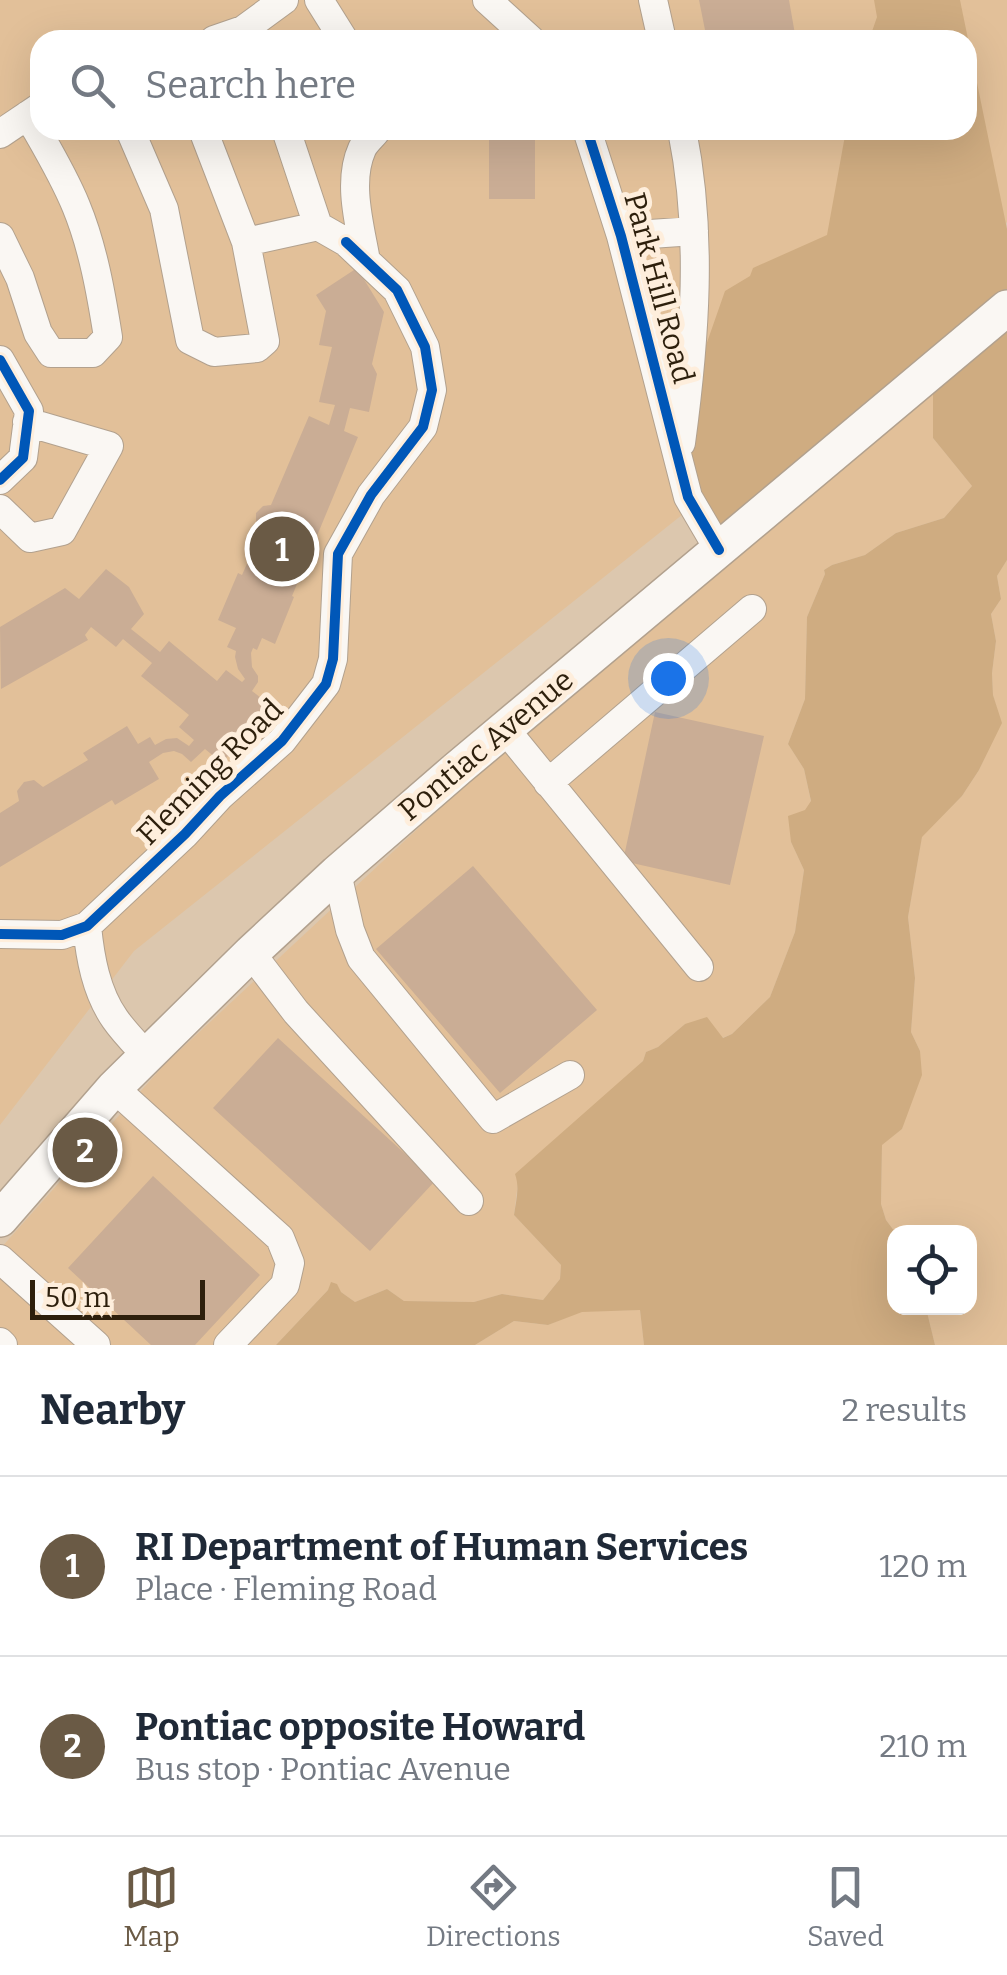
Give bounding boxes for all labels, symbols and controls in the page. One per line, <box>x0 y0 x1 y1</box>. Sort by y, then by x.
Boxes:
search box <box>30 30 977 140</box>
icon: search <box>65 58 120 113</box>
text: Search here <box>145 62 356 108</box>
street label: Park Hill Road <box>616 189 702 387</box>
pin: 1 <box>250 512 314 586</box>
your location <box>643 653 694 704</box>
street label: Pontiac Avenue <box>392 662 580 828</box>
street label: Fleming Road <box>130 691 291 852</box>
pin: 2 <box>52 1112 118 1188</box>
map controls <box>887 1225 977 1315</box>
button: locate <box>887 1225 977 1315</box>
scale bar <box>30 1275 205 1320</box>
text: 50 m <box>45 1281 110 1314</box>
text: Nearby <box>40 1385 185 1435</box>
text: 2 results <box>841 1391 967 1429</box>
text: RI Department of Human Services <box>135 1524 748 1570</box>
text: 1 <box>66 1547 79 1585</box>
text: 120 m <box>879 1547 967 1585</box>
text: Place · Fleming Road <box>135 1570 437 1608</box>
text: Pontiac opposite Howard <box>135 1704 585 1750</box>
text: 2 <box>63 1727 82 1765</box>
text: 210 m <box>879 1727 967 1765</box>
text: Bus stop · Pontiac Avenue <box>135 1750 511 1788</box>
tab: Map <box>123 1860 180 1953</box>
tab: Directions <box>426 1860 561 1953</box>
tab: Saved <box>807 1860 884 1953</box>

